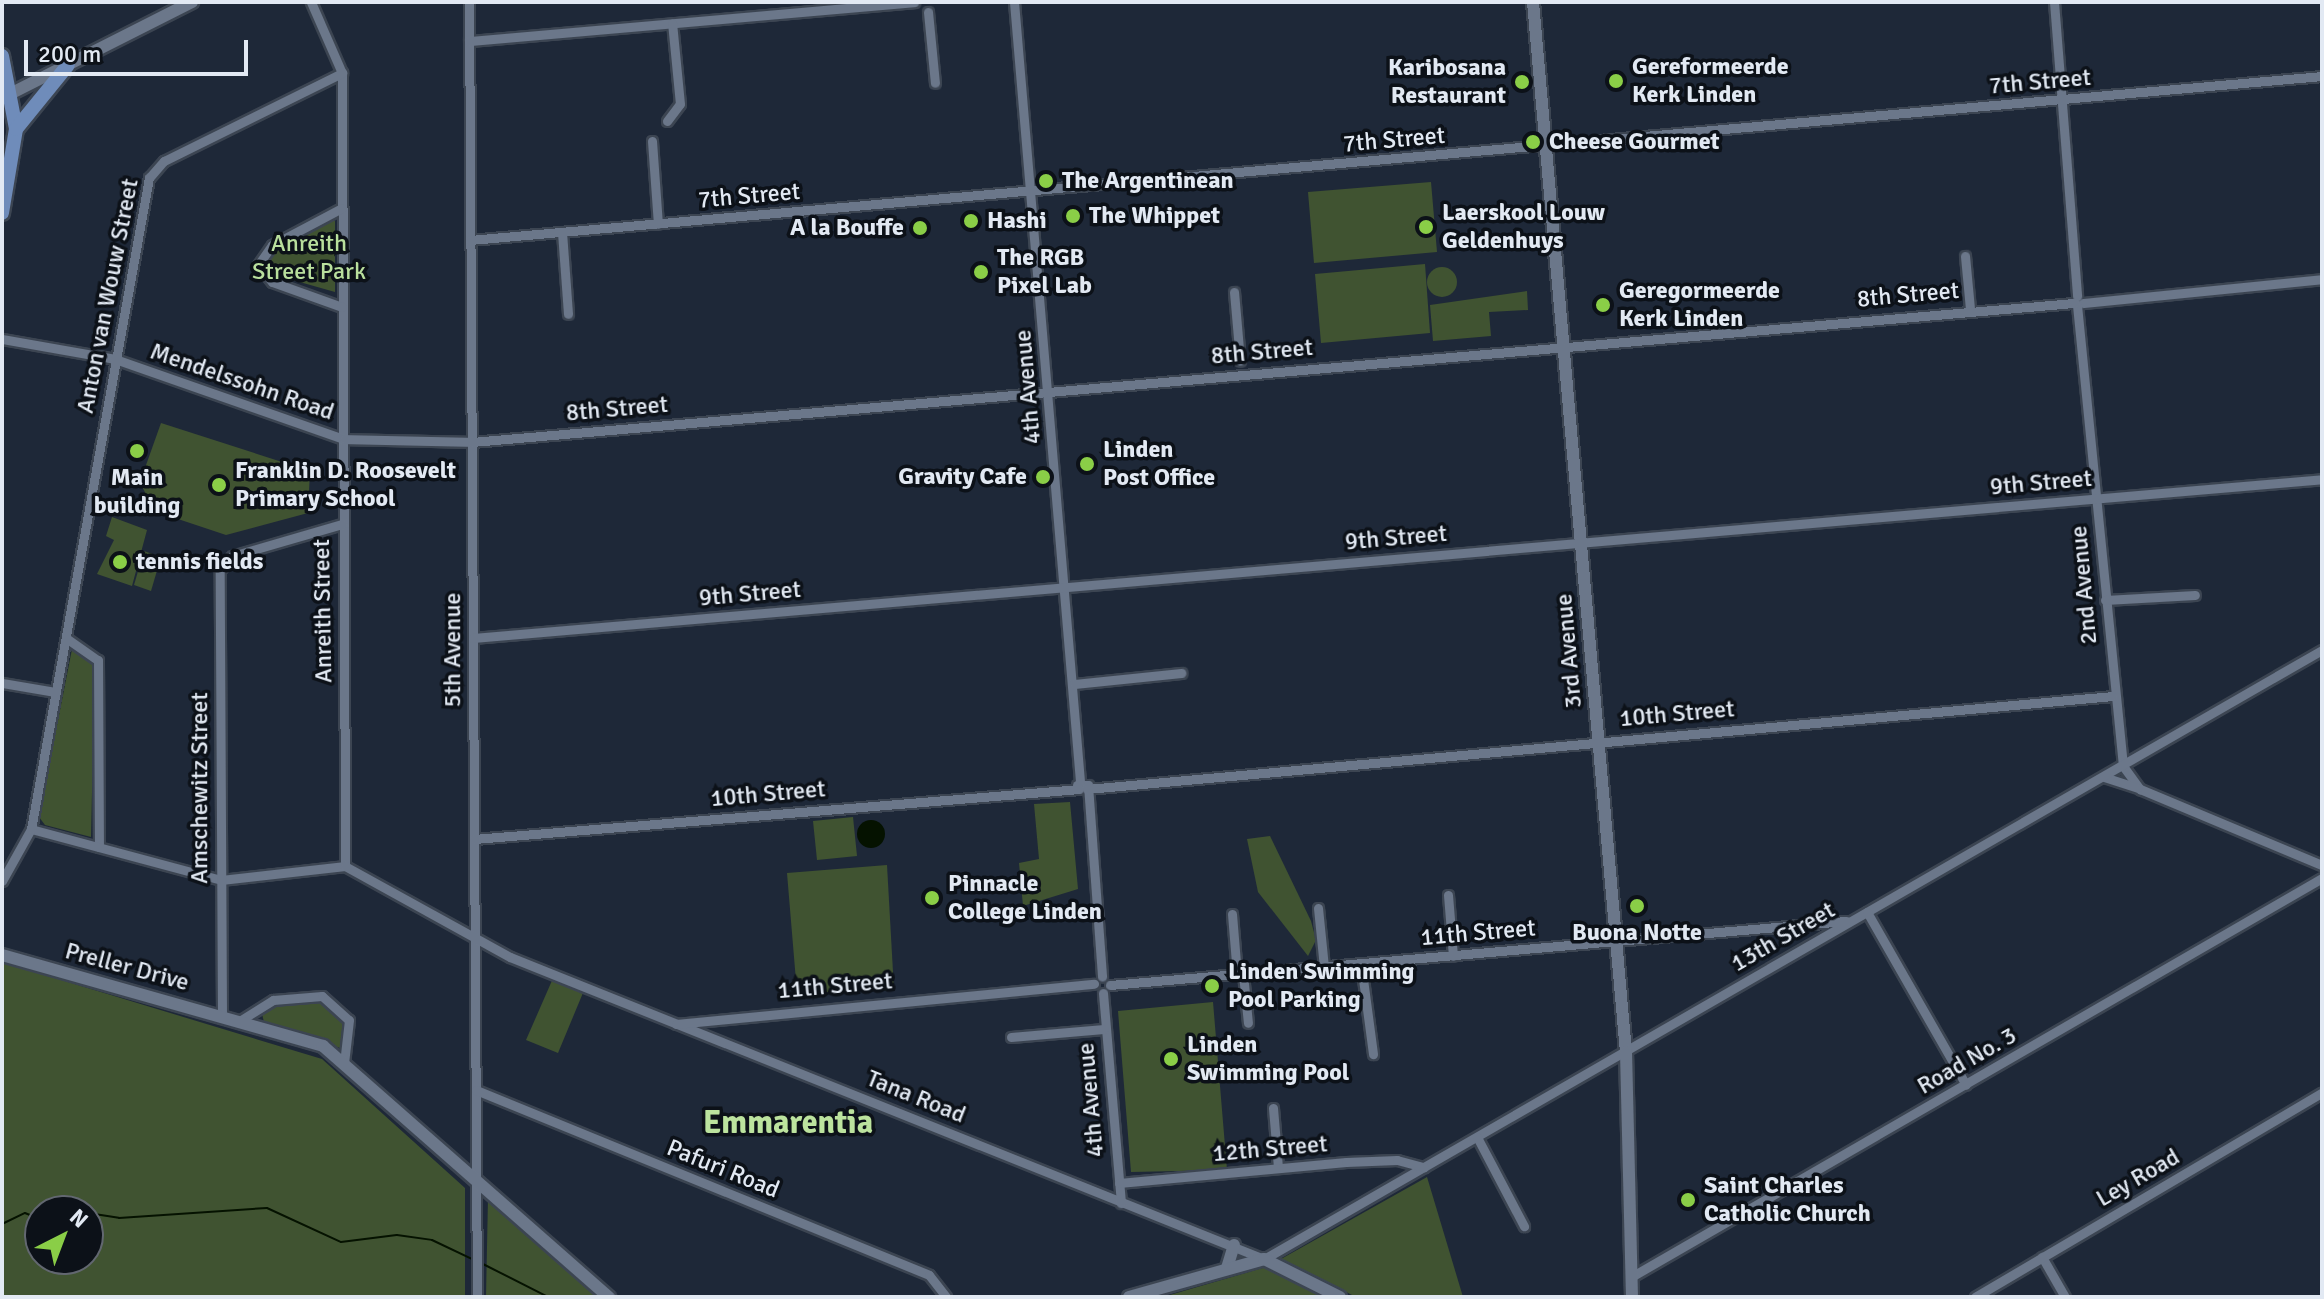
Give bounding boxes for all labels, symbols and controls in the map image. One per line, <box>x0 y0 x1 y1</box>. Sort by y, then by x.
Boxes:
scale bar <box>28 24 252 74</box>
text: 200 m <box>38 39 101 69</box>
place label: Gereformeerde Kerk Linden <box>1632 53 1789 109</box>
place label: Karibosana Restaurant <box>1388 54 1506 110</box>
street label: 7th Street <box>1988 63 2092 101</box>
marker: Gereformeerde Kerk Linden <box>1607 72 1625 90</box>
marker: Karibosana Restaurant <box>1513 73 1531 91</box>
street label: 7th Street <box>1342 121 1446 159</box>
place label: Cheese Gourmet <box>1549 128 1720 156</box>
marker: Cheese Gourmet <box>1524 133 1542 151</box>
place label: The Argentinean <box>1062 167 1234 195</box>
marker: The Argentinean <box>1037 172 1055 190</box>
street label: Anton van Wouw Street <box>71 176 145 416</box>
street label: 7th Street <box>697 177 801 215</box>
place label: Laerskool Louw Geldenhuys <box>1442 199 1605 255</box>
place label: The Whippet <box>1089 202 1220 230</box>
place label: Hashi <box>987 207 1047 235</box>
marker: The Whippet <box>1064 207 1082 225</box>
marker: Hashi <box>962 212 980 230</box>
place label: A la Bouffe <box>790 214 904 242</box>
marker: Laerskool Louw Geldenhuys <box>1417 218 1435 236</box>
marker: A la Bouffe <box>911 219 929 237</box>
park label: Anreith Street Park <box>252 230 366 286</box>
place label: The RGB Pixel Lab <box>997 244 1092 300</box>
marker: The RGB Pixel Lab <box>972 263 990 281</box>
street label: 8th Street <box>1856 276 1960 314</box>
place label: Geregormeerde Kerk Linden <box>1619 277 1780 333</box>
marker: Geregormeerde Kerk Linden <box>1594 296 1612 314</box>
street label: 4th Avenue <box>1009 329 1047 445</box>
street label: 8th Street <box>1210 333 1314 371</box>
street label: Mendelssohn Road <box>146 337 338 427</box>
street label: 8th Street <box>565 390 669 428</box>
place label: Linden Post Office <box>1103 436 1215 492</box>
marker: Main building <box>128 442 146 460</box>
marker: Linden Post Office <box>1078 455 1096 473</box>
place label: Franklin D. Roosevelt Primary School <box>235 457 456 513</box>
place label: Gravity Cafe <box>898 463 1027 491</box>
place label: Main building <box>94 464 180 520</box>
street label: 9th Street <box>1989 464 2093 502</box>
marker: Gravity Cafe <box>1034 468 1052 486</box>
marker: Franklin D. Roosevelt Primary School <box>210 476 228 494</box>
street label: 9th Street <box>1344 519 1448 557</box>
street label: 2nd Avenue <box>2064 524 2104 646</box>
street label: Anreith Street <box>307 539 339 683</box>
place label: tennis fields <box>136 548 263 576</box>
marker: tennis fields <box>111 553 129 571</box>
street label: 9th Street <box>698 575 802 613</box>
street label: 5th Avenue <box>439 593 467 707</box>
street label: 3rd Avenue <box>1550 593 1588 709</box>
street label: Amschewitz Street <box>186 692 214 884</box>
street label: 10th Street <box>1618 695 1736 733</box>
street label: 10th Street <box>709 775 827 813</box>
place label: Pinnacle College Linden <box>948 870 1102 926</box>
marker: Pinnacle College Linden <box>923 889 941 907</box>
street label: 13th Street <box>1726 896 1840 978</box>
marker: Buona Notte <box>1628 897 1646 915</box>
street label: 11th Street <box>1419 914 1537 952</box>
place label: Buona Notte <box>1572 919 1702 947</box>
street label: Preller Drive <box>62 937 192 997</box>
place label: Linden Swimming Pool Parking <box>1228 958 1414 1014</box>
street label: 11th Street <box>776 967 894 1005</box>
marker: Linden Swimming Pool Parking <box>1203 977 1221 995</box>
street label: Road No. 3 <box>1912 1021 2022 1101</box>
place label: Linden Swimming Pool <box>1187 1031 1349 1087</box>
street label: 4th Avenue <box>1072 1042 1110 1158</box>
marker: Linden Swimming Pool <box>1162 1050 1180 1068</box>
street label: Tana Road <box>862 1064 970 1130</box>
district label: Emmarentia <box>703 1104 873 1142</box>
street label: 12th Street <box>1211 1130 1329 1168</box>
street label: Pafuri Road <box>663 1133 783 1205</box>
street label: Ley Road <box>2091 1143 2185 1213</box>
place label: Saint Charles Catholic Church <box>1704 1172 1871 1228</box>
marker: Saint Charles Catholic Church <box>1679 1191 1697 1209</box>
north arrow <box>24 1195 104 1275</box>
text: N <box>64 1203 94 1233</box>

